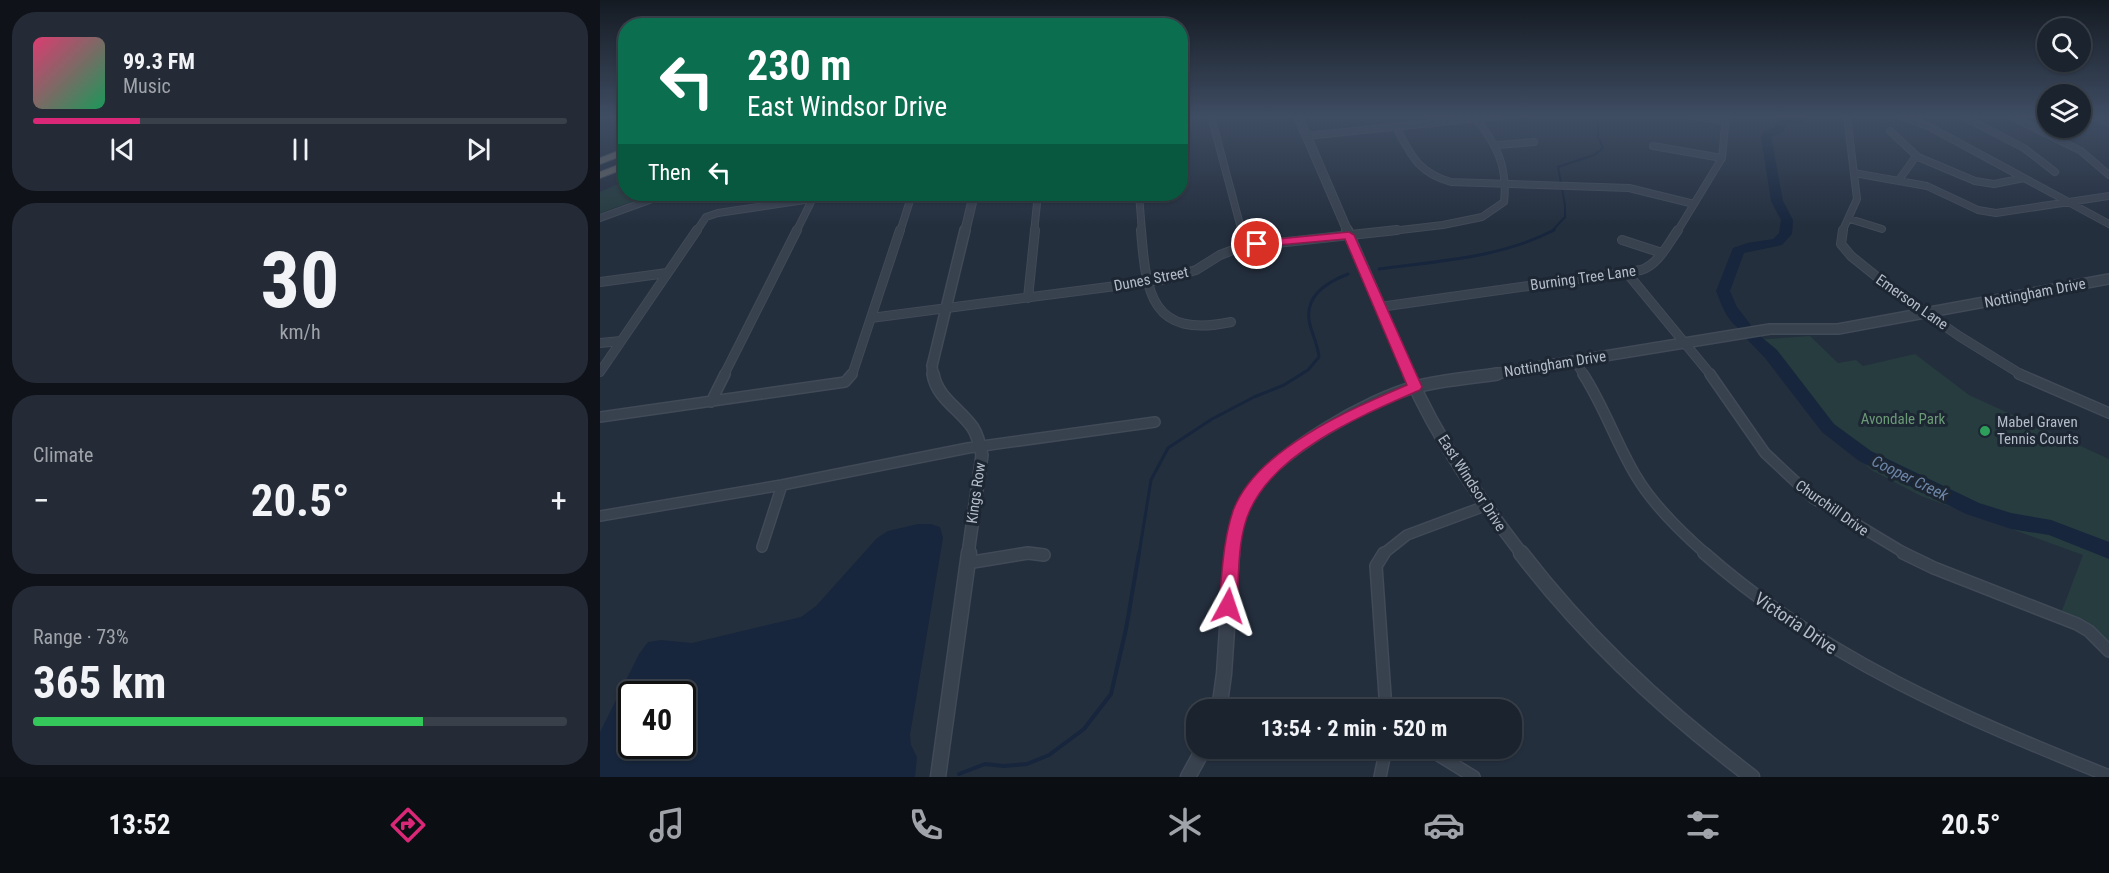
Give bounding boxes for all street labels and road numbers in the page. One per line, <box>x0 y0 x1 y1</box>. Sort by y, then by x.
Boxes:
street label: Burning Tree Lane <box>1529 262 1637 294</box>
street label: Dunes Street <box>1112 263 1190 295</box>
street label: Emerson Lane <box>1872 271 1952 333</box>
street label: Nottingham Drive <box>1983 274 2087 312</box>
street label: Nottingham Drive <box>1503 347 1607 381</box>
street label: East Windsor Drive <box>1434 431 1510 535</box>
street label: Kings Row <box>963 461 989 525</box>
street label: Churchill Drive <box>1792 476 1872 540</box>
street label: Victoria Drive <box>1751 588 1841 658</box>

